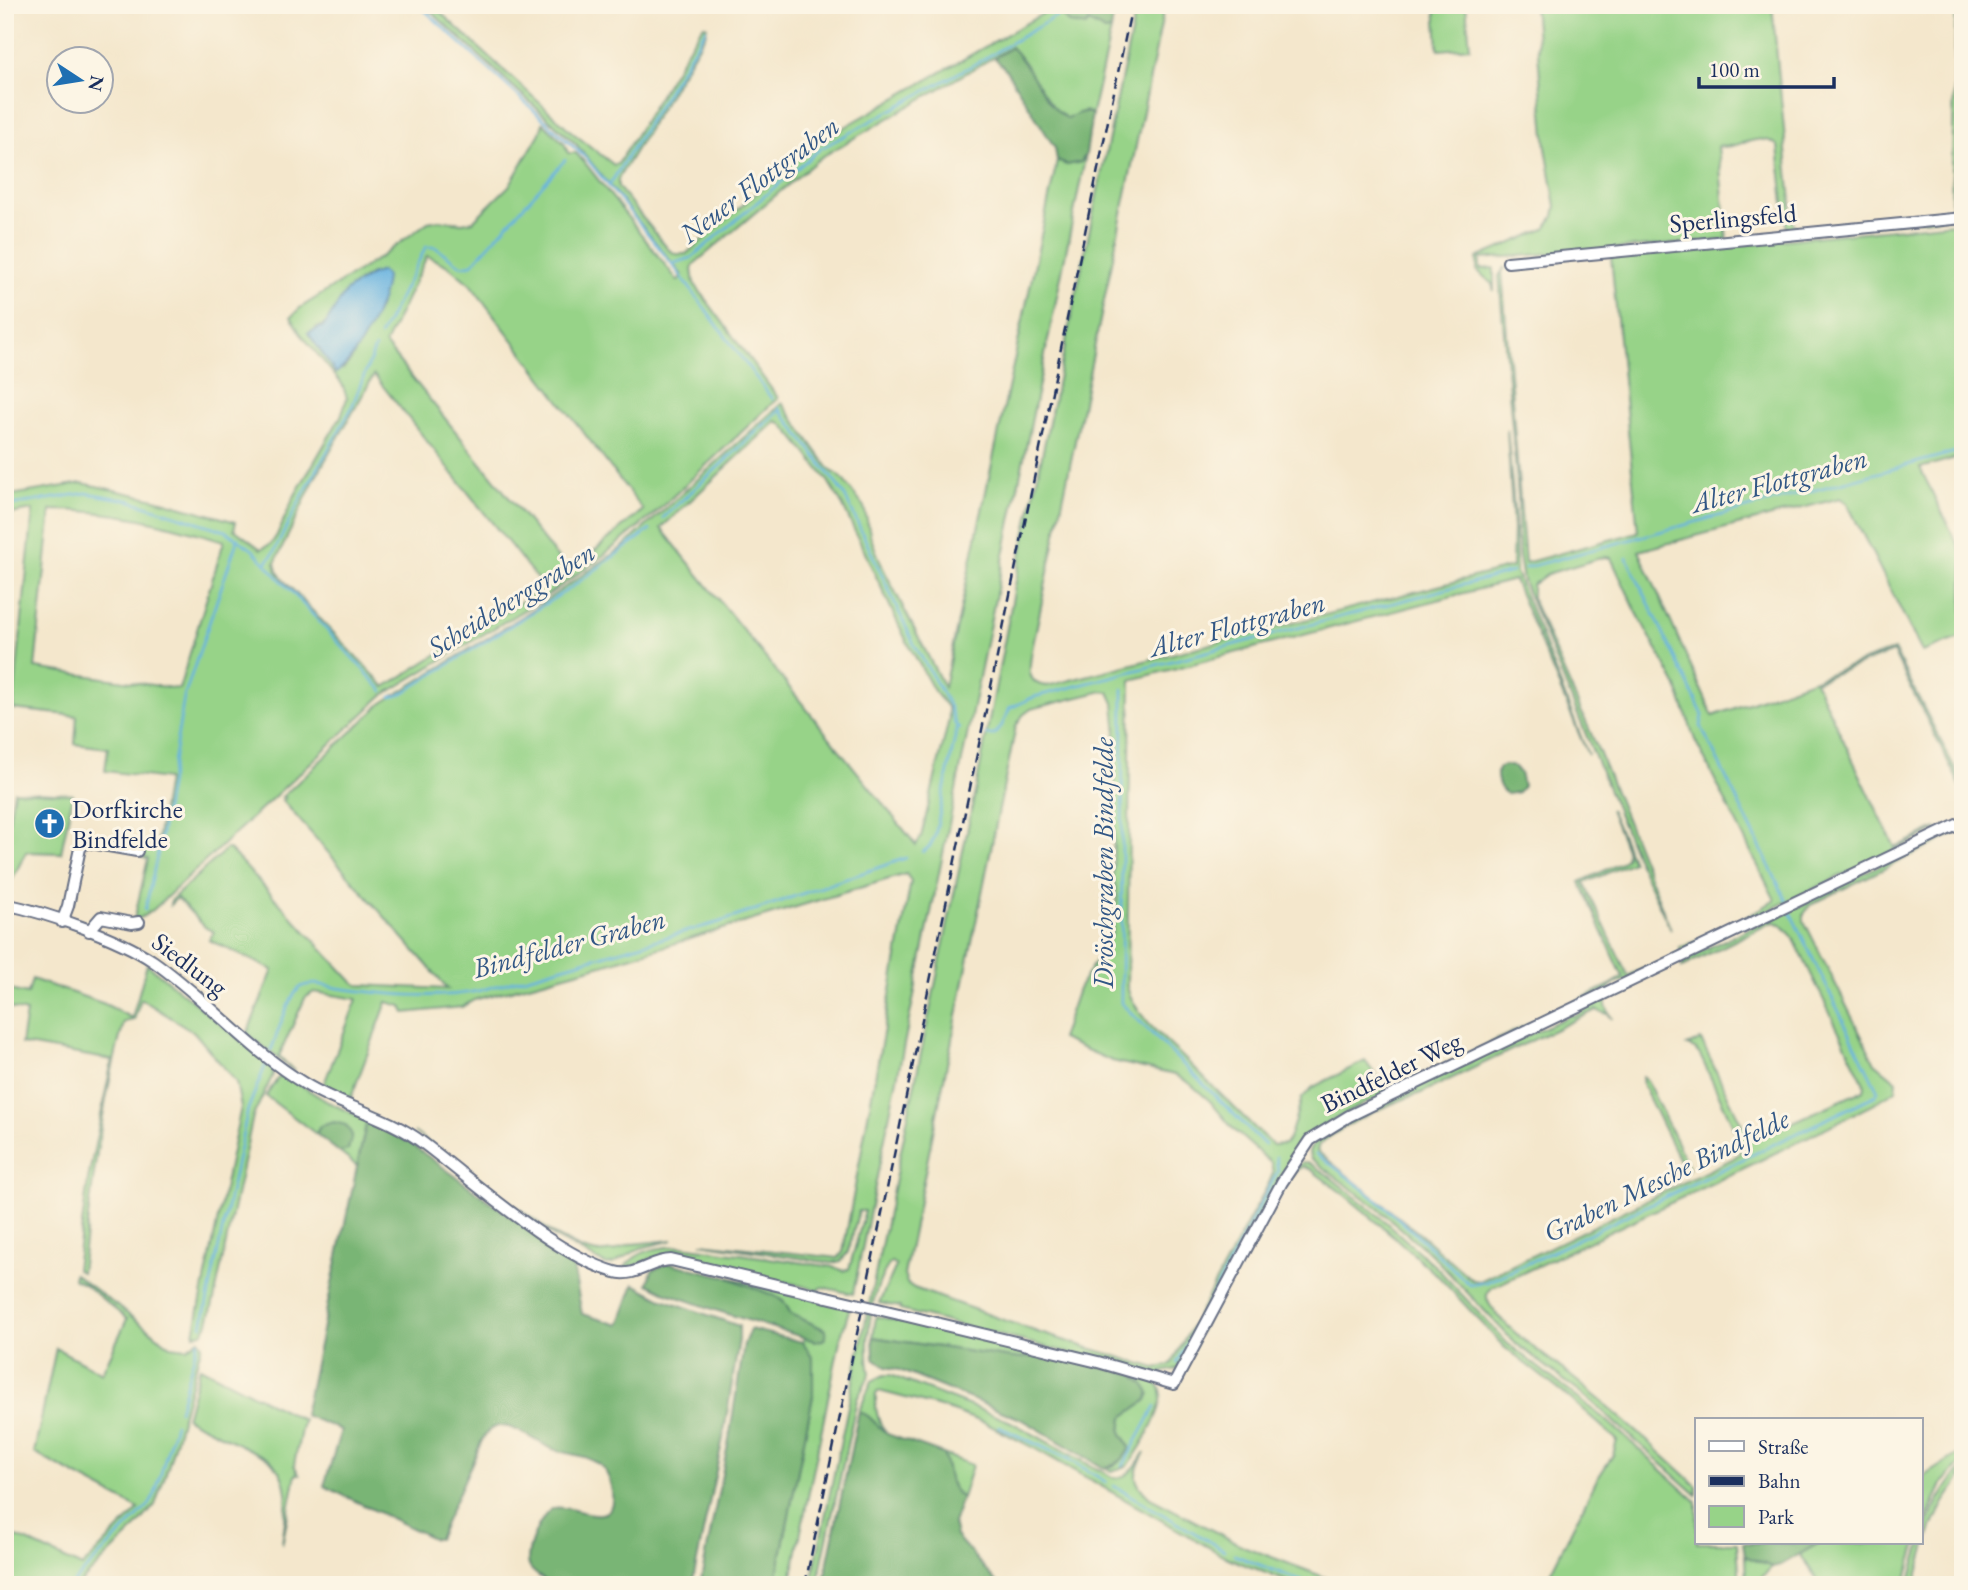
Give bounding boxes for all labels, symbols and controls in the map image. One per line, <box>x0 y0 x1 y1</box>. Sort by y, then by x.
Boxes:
north arrow <box>46 46 116 116</box>
scale bar <box>1699 46 1833 90</box>
text: 100 m <box>1709 56 1760 83</box>
text: N <box>82 73 110 94</box>
water label: Neuer Flottgraben <box>671 107 846 251</box>
street label: Sperlingsfeld <box>1668 195 1799 240</box>
water label: Alter Flottgraben <box>1685 439 1871 521</box>
water label: Scheideberggraben <box>420 533 602 665</box>
water label: Alter Flottgraben <box>1143 583 1329 665</box>
water label: Dröschgraben Bindfelde <box>1085 737 1121 990</box>
place label: Dorfkirche Bindfelde <box>72 792 183 856</box>
church icon: Dorfkirche Bindfelde <box>32 807 66 841</box>
water label: Bindfelder Graben <box>468 900 669 986</box>
street label: Siedlung <box>145 924 235 1004</box>
street label: Bindfelder Weg <box>1315 1023 1468 1121</box>
water label: Graben Mesche Bindfelde <box>1537 1100 1795 1250</box>
legend <box>1695 1418 1923 1544</box>
text: Straße <box>1758 1433 1809 1460</box>
text: Bahn <box>1758 1467 1801 1494</box>
text: Park <box>1758 1503 1795 1530</box>

